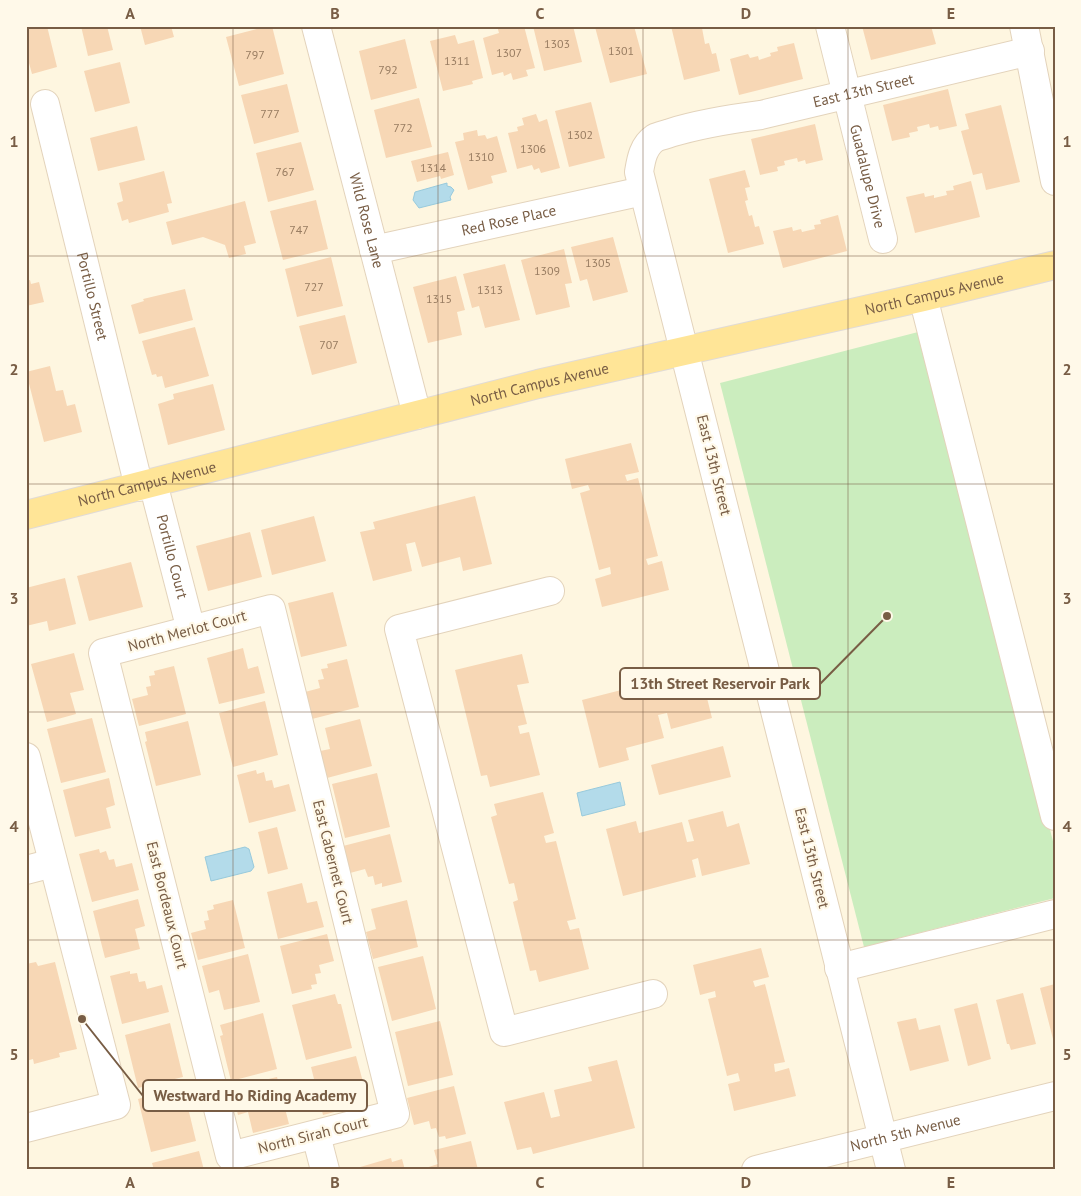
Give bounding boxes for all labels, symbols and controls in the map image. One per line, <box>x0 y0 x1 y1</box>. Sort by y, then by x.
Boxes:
text: A <box>125 3 135 23</box>
text: B <box>330 3 340 23</box>
text: C <box>536 3 545 23</box>
text: D <box>741 3 751 23</box>
text: E <box>947 3 955 23</box>
house number: 1303 <box>544 36 570 51</box>
house number: 1301 <box>608 43 634 58</box>
house number: 1307 <box>496 45 522 60</box>
house number: 797 <box>245 47 265 62</box>
house number: 1311 <box>444 53 470 68</box>
house number: 792 <box>378 62 398 77</box>
street label: East 13th Street <box>811 69 916 111</box>
house number: 777 <box>260 106 280 121</box>
house number: 772 <box>393 120 413 135</box>
street label: Guadalupe Drive <box>846 122 890 230</box>
house number: 1302 <box>567 127 593 142</box>
text: 1 <box>9 131 19 151</box>
text: 1 <box>1062 131 1072 151</box>
house number: 1306 <box>520 141 546 156</box>
house number: 1310 <box>468 149 495 164</box>
house number: 1314 <box>420 160 447 175</box>
house number: 767 <box>275 164 295 179</box>
street label: Wild Rose Lane <box>345 171 388 270</box>
street label: Red Rose Place <box>460 200 558 240</box>
house number: 747 <box>289 222 309 237</box>
street label: Portillo Street <box>73 250 113 342</box>
house number: 1305 <box>585 255 611 270</box>
house number: 1309 <box>534 263 560 278</box>
street label: North Campus Avenue <box>863 268 1006 319</box>
house number: 727 <box>304 279 324 294</box>
house number: 1313 <box>477 282 503 297</box>
house number: 1315 <box>426 291 452 306</box>
house number: 707 <box>319 337 339 352</box>
street label: North Campus Avenue <box>468 358 611 410</box>
text: 2 <box>9 359 19 379</box>
text: 2 <box>1062 359 1072 379</box>
street label: East 13th Street <box>693 413 736 517</box>
street label: North Campus Avenue <box>76 457 218 510</box>
street label: Portillo Court <box>153 512 192 601</box>
text: 3 <box>9 588 19 608</box>
text: 3 <box>1062 588 1072 608</box>
street label: North Merlot Court <box>126 606 248 655</box>
callout: 13th Street Reservoir Park <box>620 668 820 699</box>
text: 13th Street Reservoir Park <box>630 673 810 693</box>
street label: East Cabernet Court <box>309 798 358 926</box>
street label: East 13th Street <box>791 806 834 910</box>
text: 4 <box>9 816 19 836</box>
text: 4 <box>1062 816 1072 836</box>
street label: East Bordeaux Court <box>143 839 192 970</box>
text: 5 <box>9 1044 19 1064</box>
text: 5 <box>1062 1044 1072 1064</box>
callout: Westward Ho Riding Academy <box>143 1080 367 1111</box>
text: Westward Ho Riding Academy <box>153 1085 357 1105</box>
street label: North 5th Avenue <box>848 1110 962 1155</box>
street label: North Sirah Court <box>256 1112 370 1157</box>
text: A <box>125 1172 135 1192</box>
text: B <box>330 1172 340 1192</box>
text: C <box>536 1172 545 1192</box>
text: D <box>741 1172 751 1192</box>
text: E <box>947 1172 955 1192</box>

